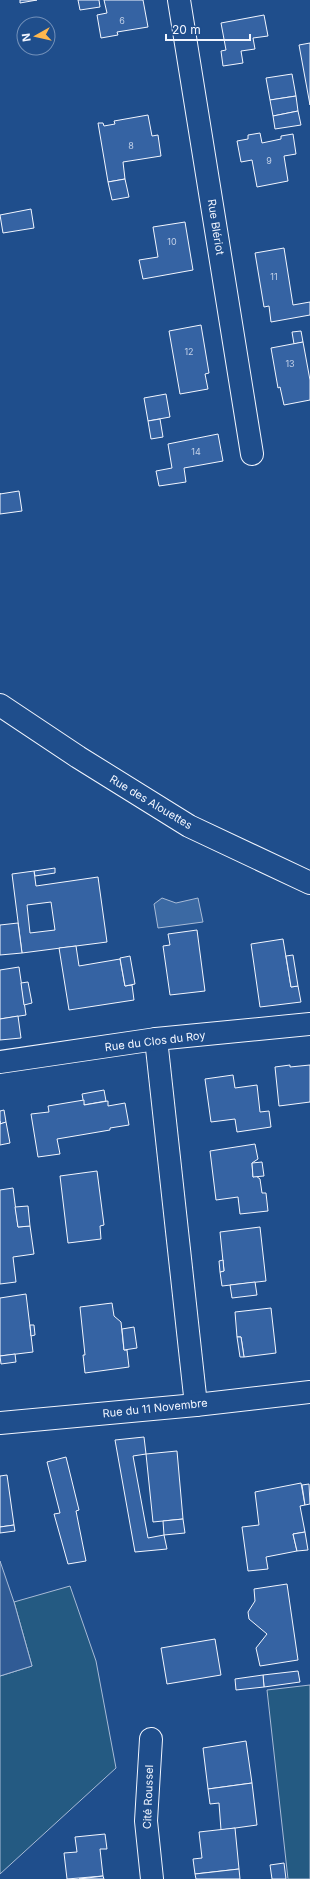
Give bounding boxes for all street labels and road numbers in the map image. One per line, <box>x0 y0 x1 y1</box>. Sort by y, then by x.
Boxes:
street label: Rue Blériot <box>205 198 227 256</box>
street label: Rue des Alouettes <box>107 772 195 832</box>
street label: Rue du Clos du Roy <box>104 1028 206 1054</box>
street label: Rue du 11 Novembre <box>102 1396 208 1420</box>
street label: Cité Roussel <box>140 1765 156 1829</box>

